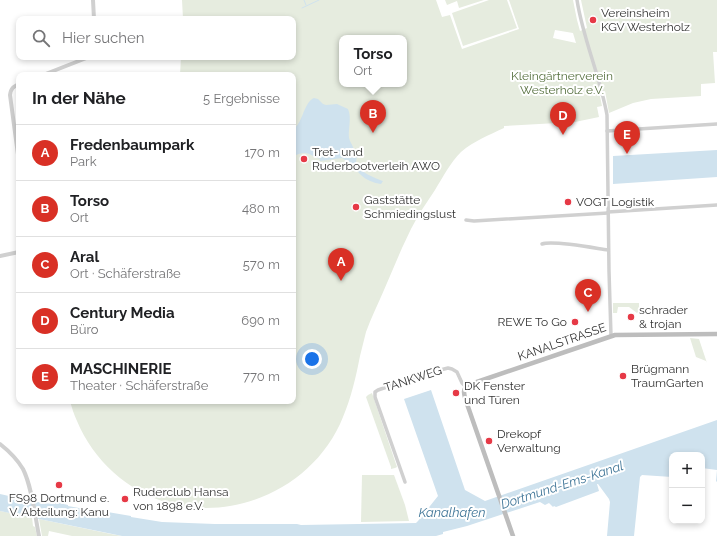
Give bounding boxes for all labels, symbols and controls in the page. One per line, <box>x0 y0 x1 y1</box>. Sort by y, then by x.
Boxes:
place label: Vereinsheim KGV Westerholz <box>601 6 690 34</box>
marker: Vereinsheim KGV Westerholz <box>588 15 598 25</box>
search box <box>16 16 296 60</box>
icon: search <box>30 27 52 49</box>
text: Hier suchen <box>62 29 145 47</box>
popup <box>339 35 407 87</box>
text: Torso <box>353 45 393 63</box>
text: Ort <box>353 63 372 78</box>
park label: Kleingärtnerverein Westerholz e.V. <box>511 69 613 97</box>
text: In der Nähe <box>32 88 126 108</box>
text: 5 Ergebnisse <box>203 91 280 106</box>
pin: B <box>360 100 386 133</box>
pin: D <box>550 102 576 135</box>
pin: E <box>614 121 640 154</box>
text: Fredenbaumpark <box>70 136 194 154</box>
text: A <box>41 145 49 160</box>
text: 170 m <box>244 145 280 160</box>
place label: Tret- und Ruderbootverleih AWO <box>312 145 440 173</box>
text: Park <box>70 154 97 169</box>
marker: Tret- und Ruderbootverleih AWO <box>299 154 309 164</box>
text: Torso <box>70 192 109 210</box>
place label: Gaststätte Schmiedingslust <box>364 193 456 221</box>
place label: VOGT Logistik <box>576 195 655 209</box>
marker: VOGT Logistik <box>563 197 573 207</box>
text: B <box>41 201 49 216</box>
text: 480 m <box>242 201 280 216</box>
marker: Gaststätte Schmiedingslust <box>351 202 361 212</box>
text: Ort <box>70 210 89 225</box>
text: Aral <box>70 248 99 266</box>
pin: A <box>328 248 354 281</box>
text: C <box>41 257 49 272</box>
text: 570 m <box>243 257 280 272</box>
text: Ort · Schäferstraße <box>70 266 181 281</box>
pin: C <box>575 279 601 312</box>
place label: schrader & trojan <box>639 303 689 331</box>
text: Century Media <box>70 304 175 322</box>
marker: schrader & trojan <box>626 312 636 322</box>
text: D <box>40 313 50 328</box>
text: 690 m <box>241 313 280 328</box>
place label: REWE To Go <box>497 315 567 329</box>
marker: REWE To Go <box>570 317 580 327</box>
street label: KANALSTRASSE <box>516 320 608 364</box>
text: Büro <box>70 322 98 337</box>
your location <box>302 349 322 369</box>
text: MASCHINERIE <box>70 360 172 378</box>
place label: Brügmann TraumGarten <box>631 362 703 390</box>
street label: TANKWEG <box>382 363 444 395</box>
text: E <box>41 369 49 384</box>
text: 770 m <box>243 369 280 384</box>
marker: Brügmann TraumGarten <box>618 371 628 381</box>
text: Theater · Schäferstraße <box>70 378 208 393</box>
place label: DK Fenster und Türen <box>464 379 526 407</box>
marker: DK Fenster und Türen <box>451 388 461 398</box>
place label: Drekopf Verwaltung <box>497 427 561 455</box>
marker: Drekopf Verwaltung <box>484 436 494 446</box>
map controls <box>669 452 705 524</box>
button: + <box>669 452 705 488</box>
water label: Dortmund-Ems-Kanal <box>499 458 626 512</box>
marker: FS98 Dortmund e. V. Abteilung: Kanu <box>54 480 64 490</box>
place label: Ruderclub Hansa von 1898 e.V. <box>133 485 229 513</box>
button: − <box>669 488 705 524</box>
place label: FS98 Dortmund e. V. Abteilung: Kanu <box>9 491 109 519</box>
marker: Ruderclub Hansa von 1898 e.V. <box>120 494 130 504</box>
water label: Kanalhafen <box>418 505 486 520</box>

